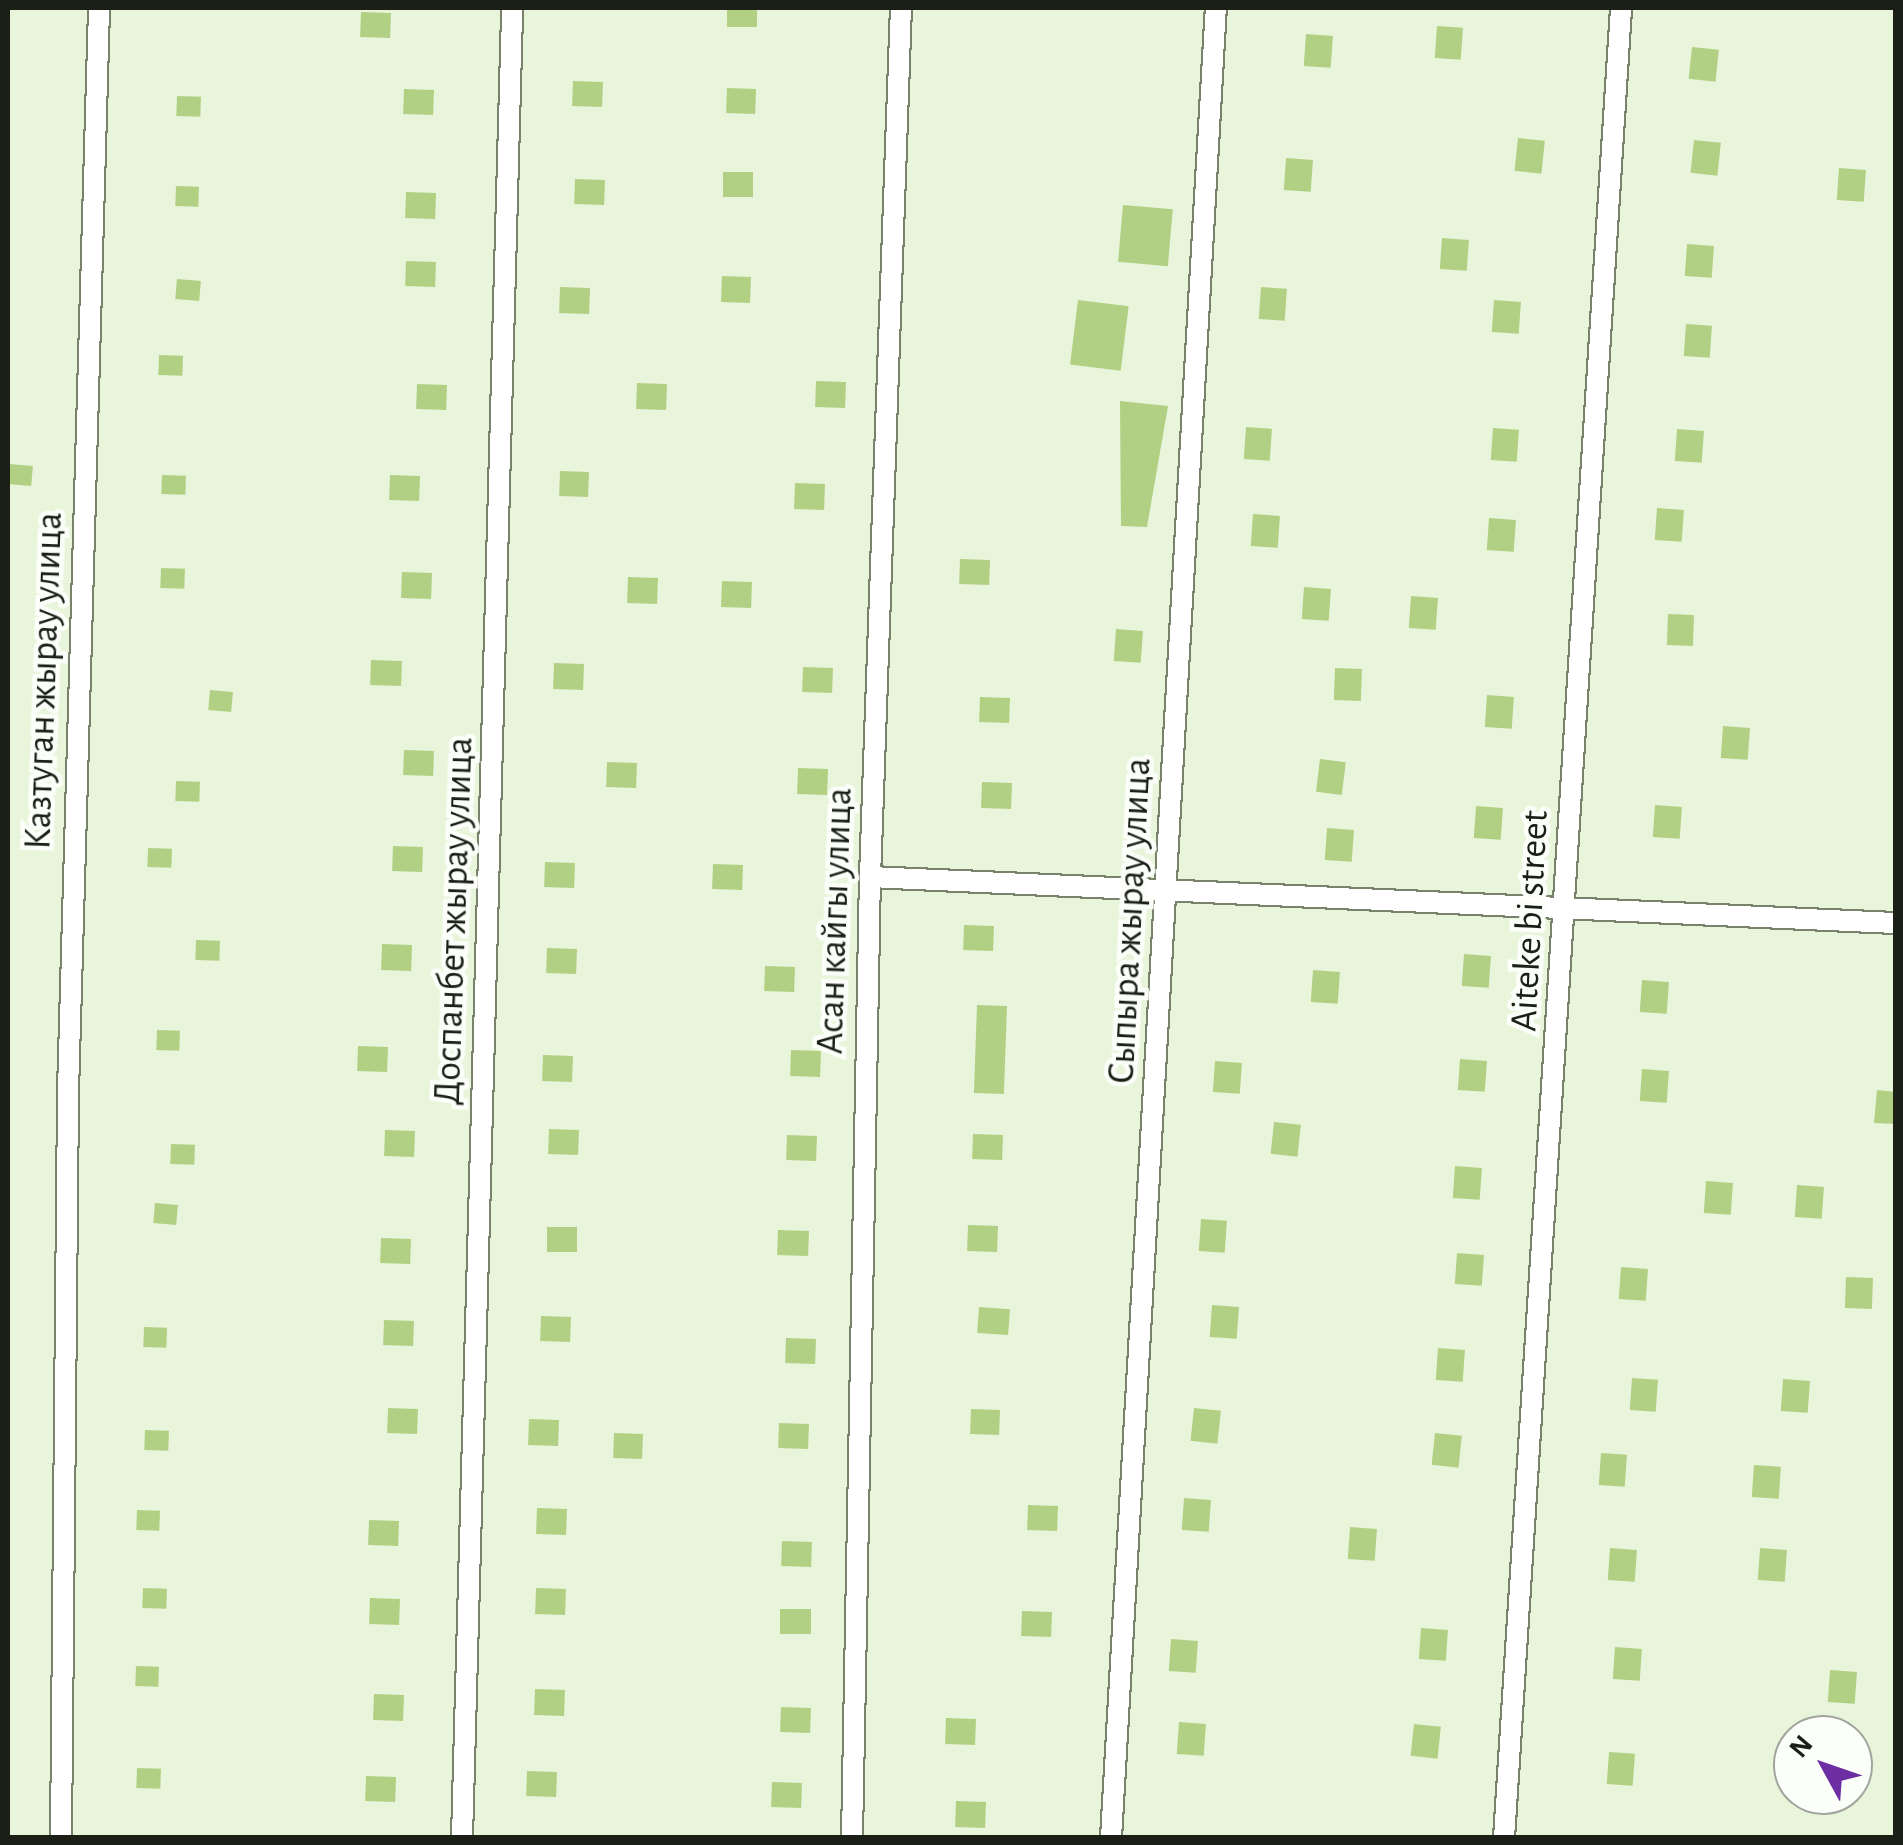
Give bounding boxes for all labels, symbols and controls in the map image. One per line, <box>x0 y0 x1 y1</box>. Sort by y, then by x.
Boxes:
street label: Казтуган жырау улица <box>16 511 74 851</box>
street label: Доспанбет жырау улица <box>426 736 484 1106</box>
street label: Сыпыра жырау улица <box>1100 757 1162 1085</box>
street label: Асан кайгы улица <box>809 787 863 1055</box>
street label: Aiteke bi street <box>1502 809 1560 1033</box>
north arrow <box>1773 1715 1873 1815</box>
text: N <box>1785 1731 1819 1763</box>

